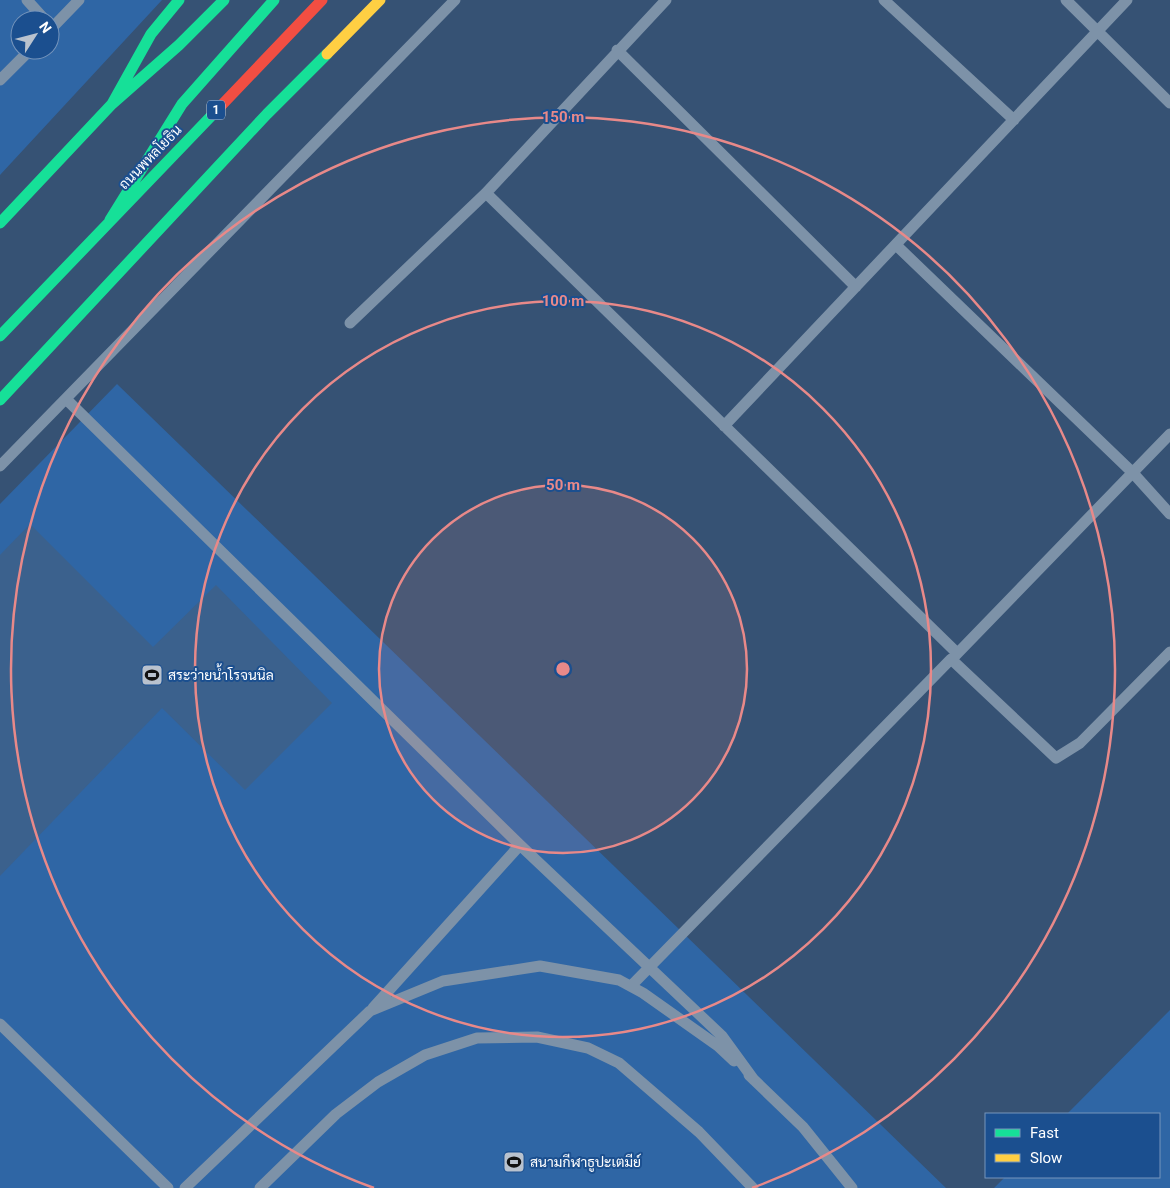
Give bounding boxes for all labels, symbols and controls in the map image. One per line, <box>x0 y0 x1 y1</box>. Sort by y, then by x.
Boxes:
north arrow <box>10 10 60 60</box>
text: N <box>36 19 55 36</box>
road number: 1 <box>207 100 225 120</box>
text: 150 m <box>542 108 584 126</box>
street label: ถนนพหลโยธิน <box>115 122 185 192</box>
text: 100 m <box>542 292 584 310</box>
text: 50 m <box>546 476 580 494</box>
centre of rings <box>554 660 572 678</box>
sports icon: สระว่ายน้ำโรจนนิล <box>140 663 164 687</box>
place label: สระว่ายน้ำโรจนนิล <box>168 663 274 683</box>
legend <box>985 1113 1160 1178</box>
text: Fast <box>1030 1124 1059 1142</box>
text: Slow <box>1030 1149 1062 1167</box>
sports icon: สนามกีฬาธูปะเตมีย์ <box>502 1150 526 1174</box>
place label: สนามกีฬาธูปะเตมีย์ <box>530 1153 641 1172</box>

